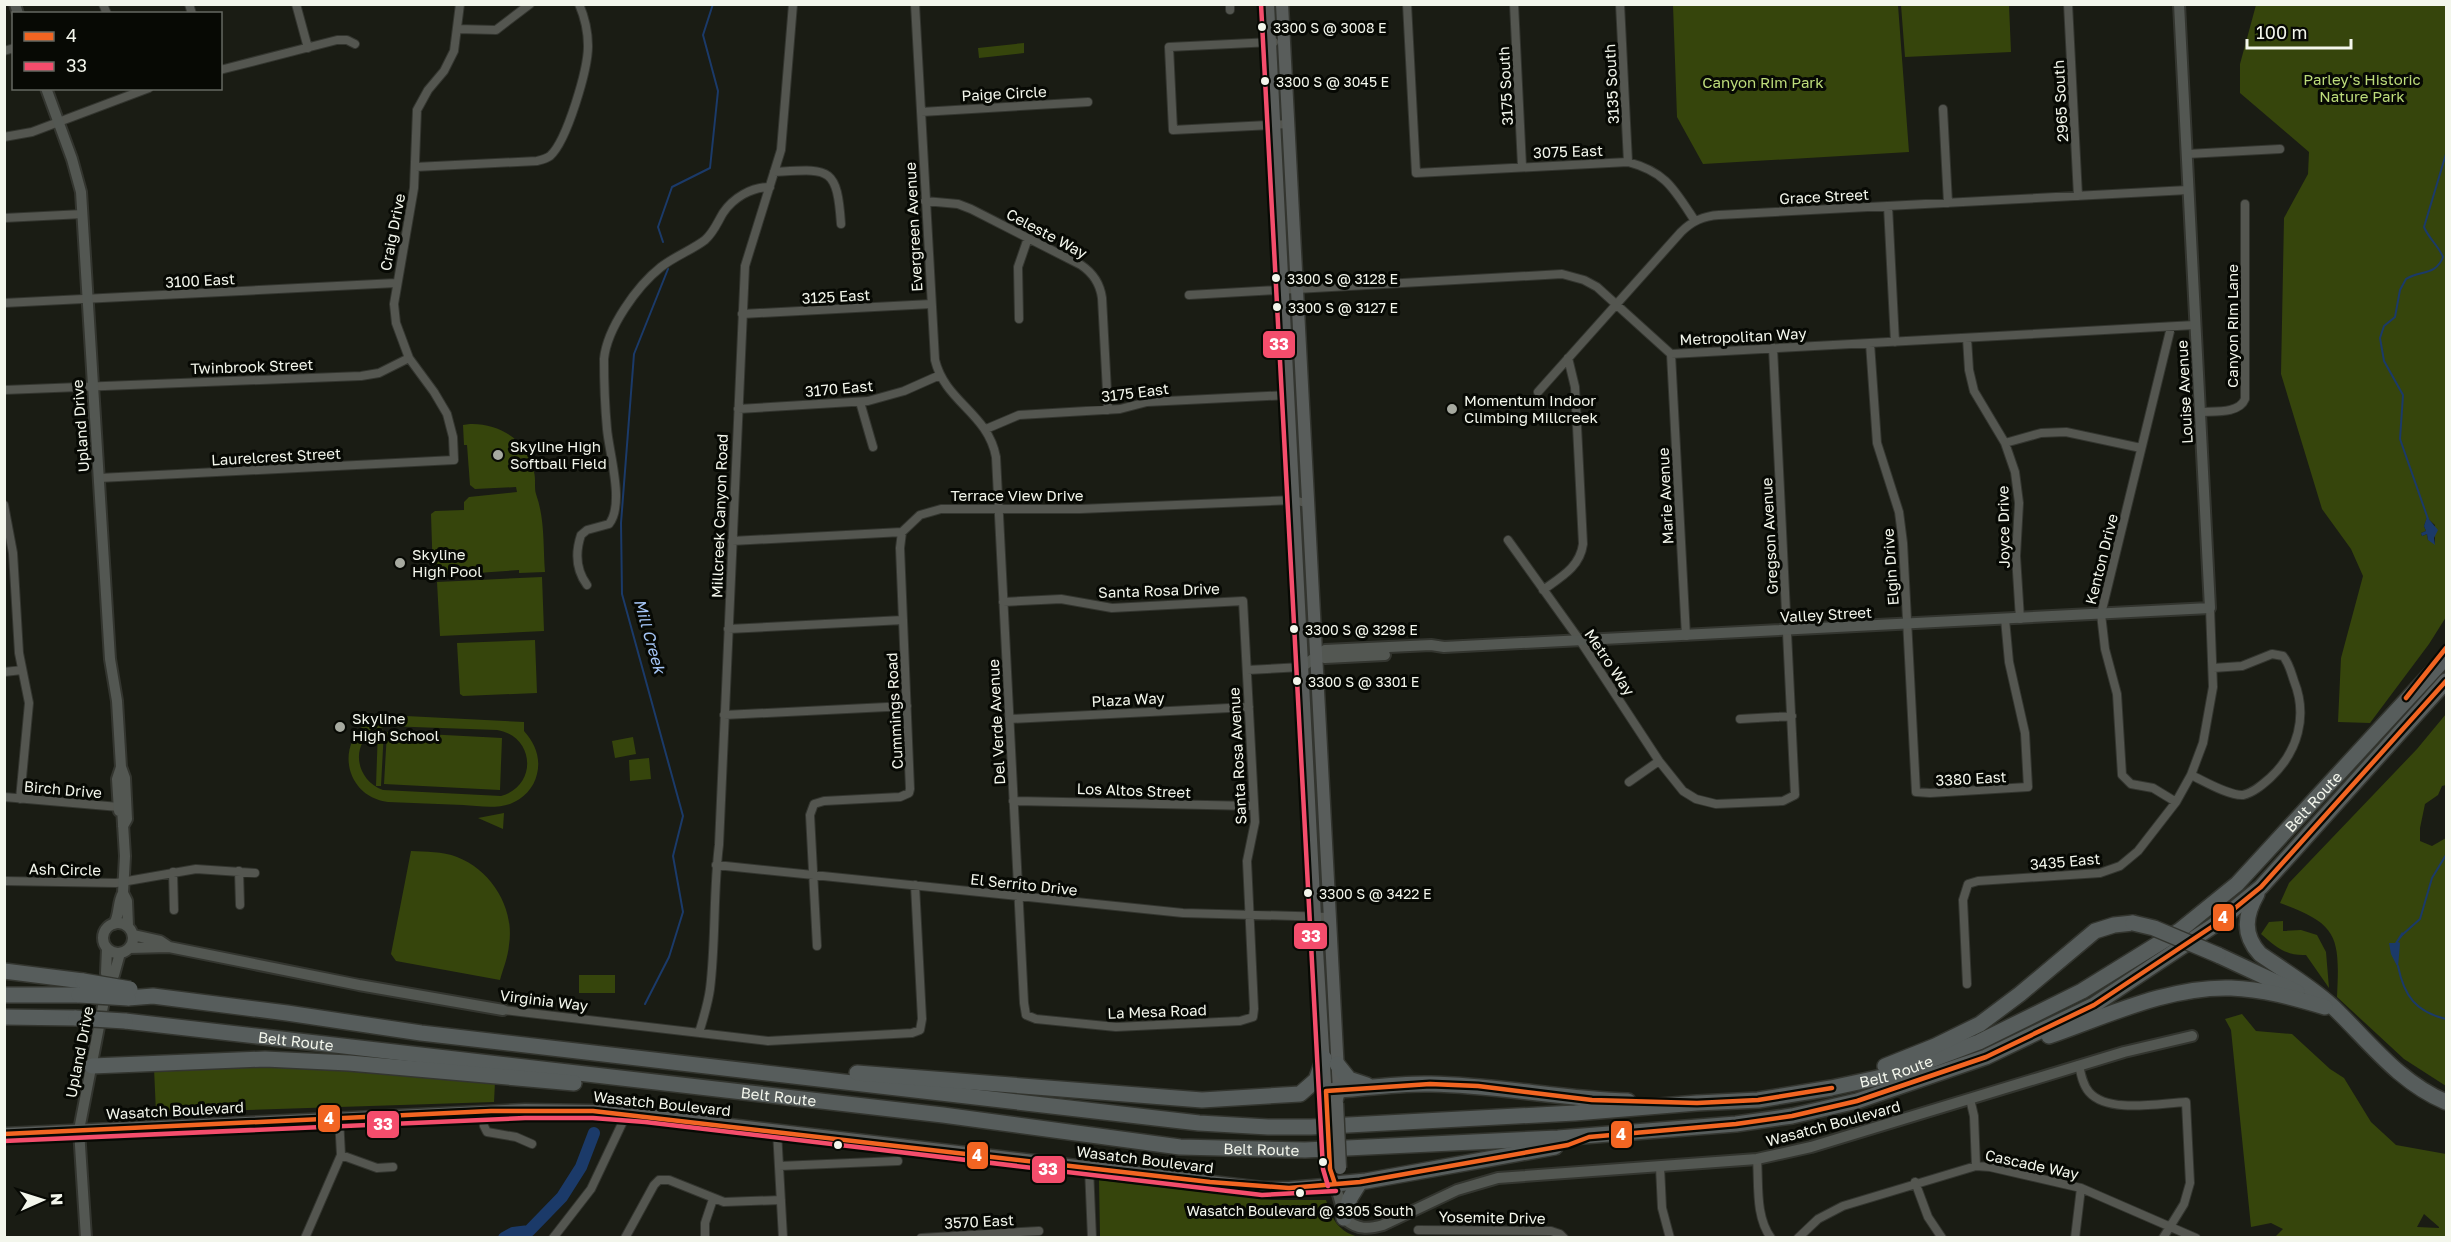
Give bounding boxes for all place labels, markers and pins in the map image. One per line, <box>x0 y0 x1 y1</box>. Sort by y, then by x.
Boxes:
place label: 3300 S @ 3008 E <box>1273 19 1387 36</box>
marker: 3300 S @ 3008 E <box>1256 21 1268 33</box>
place label: 3300 S @ 3045 E <box>1276 73 1389 90</box>
marker: 3300 S @ 3045 E <box>1259 75 1271 87</box>
place label: 3300 S @ 3128 E <box>1287 270 1398 287</box>
marker: 3300 S @ 3128 E <box>1270 272 1282 284</box>
place label: 3300 S @ 3127 E <box>1288 299 1398 316</box>
marker: 3300 S @ 3127 E <box>1271 301 1283 313</box>
place label: Momentum Indoor Climbing Millcreek <box>1464 391 1598 426</box>
marker: Momentum Indoor Climbing Millcreek <box>1445 402 1459 416</box>
place label: Skyline High Softball Field <box>510 437 607 472</box>
marker: Skyline High Softball Field <box>491 448 505 462</box>
place label: Skyline High Pool <box>412 545 482 580</box>
marker: Skyline High Pool <box>393 556 407 570</box>
place label: 3300 S @ 3298 E <box>1305 621 1418 638</box>
marker: 3300 S @ 3298 E <box>1288 623 1300 635</box>
place label: 3300 S @ 3301 E <box>1308 673 1419 690</box>
marker: 3300 S @ 3301 E <box>1291 675 1303 687</box>
place label: Skyline High School <box>352 709 440 744</box>
marker: Skyline High School <box>333 720 347 734</box>
place label: 3300 S @ 3422 E <box>1319 885 1432 902</box>
marker: 3300 S @ 3422 E <box>1302 887 1314 899</box>
unlabelled marker <box>832 1139 844 1151</box>
unlabelled marker <box>1317 1156 1329 1168</box>
marker: Wasatch Boulevard @ 3305 South <box>1294 1187 1306 1199</box>
place label: Wasatch Boulevard @ 3305 South <box>1186 1202 1414 1219</box>

